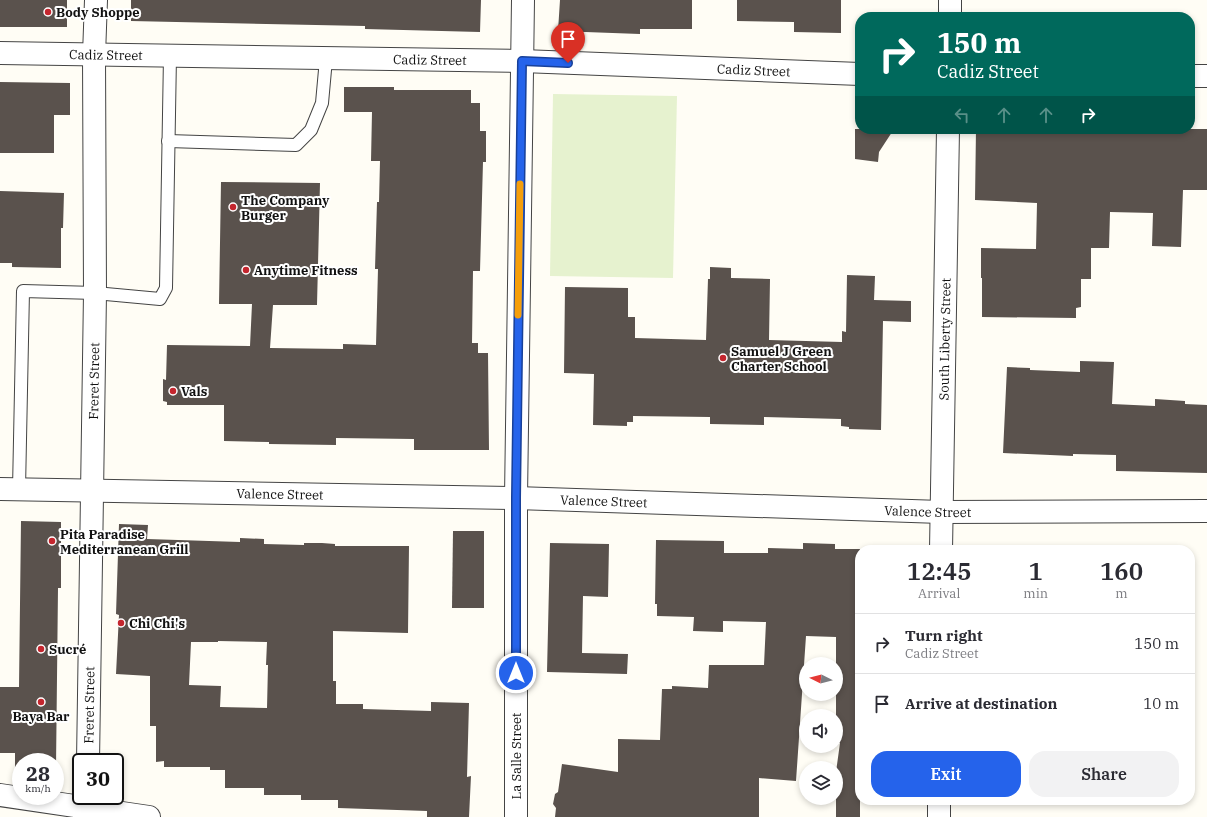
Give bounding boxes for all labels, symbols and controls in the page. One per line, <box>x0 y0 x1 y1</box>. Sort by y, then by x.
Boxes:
place label: Body Shoppe <box>56 4 140 21</box>
marker: Body Shoppe <box>43 7 53 17</box>
pin <box>551 22 585 63</box>
text: 150 m <box>937 24 1021 61</box>
icon: arrive <box>557 28 579 50</box>
icon: right <box>871 28 923 80</box>
street label: Cadiz Street <box>69 46 143 64</box>
street label: Cadiz Street <box>393 51 467 69</box>
text: Cadiz Street <box>937 60 1039 83</box>
street label: Cadiz Street <box>717 61 791 80</box>
icon: left <box>951 104 973 126</box>
icon: ahead <box>993 104 1015 126</box>
icon: ahead <box>1035 104 1057 126</box>
icon: right <box>1077 104 1099 126</box>
place label: The Company Burger <box>241 192 330 224</box>
marker: The Company Burger <box>228 202 238 212</box>
place label: Anytime Fitness <box>254 262 358 279</box>
marker: Anytime Fitness <box>241 265 251 275</box>
street label: South Liberty Street <box>935 277 955 400</box>
street label: Freret Street <box>85 342 103 420</box>
place label: Samuel J Green Charter School <box>731 343 832 375</box>
marker: Samuel J Green Charter School <box>718 353 728 363</box>
place label: Vals <box>181 383 208 400</box>
marker: Vals <box>168 386 178 396</box>
street label: Valence Street <box>236 485 324 504</box>
street label: Valence Street <box>560 491 648 511</box>
street label: Valence Street <box>884 502 972 521</box>
place label: Pita Paradise Mediterranean Grill <box>60 526 189 558</box>
marker: Pita Paradise Mediterranean Grill <box>47 536 57 546</box>
text: 12:45 <box>907 555 972 587</box>
text: 1 <box>1029 555 1043 587</box>
text: 160 <box>1100 555 1143 587</box>
text: Arrival <box>918 585 960 602</box>
text: min <box>1023 585 1048 602</box>
text: m <box>1115 585 1128 602</box>
place label: Chi Chi's <box>129 615 185 632</box>
marker: Chi Chi's <box>116 618 126 628</box>
text: Turn right <box>905 626 983 645</box>
icon: right <box>871 633 893 655</box>
text: 150 m <box>1134 634 1179 653</box>
place label: Sucré <box>49 641 86 658</box>
marker: Sucré <box>36 644 46 654</box>
text: Cadiz Street <box>905 645 979 662</box>
position arrow <box>495 652 537 694</box>
north arrow <box>799 657 843 701</box>
map controls <box>799 657 843 805</box>
street label: Freret Street <box>80 666 98 744</box>
icon: arrive <box>871 693 893 715</box>
text: Arrive at destination <box>905 694 1057 713</box>
text: 10 m <box>1143 694 1179 713</box>
marker: Baya Bar <box>36 697 46 707</box>
place label: Baya Bar <box>12 708 70 725</box>
button: sound <box>799 709 843 753</box>
street label: La Salle Street <box>508 712 525 799</box>
button: Exit <box>871 751 1021 797</box>
button: Share <box>1029 751 1179 797</box>
speed limit sign: 30 <box>72 753 124 805</box>
text: 28 <box>26 760 50 787</box>
button: layers <box>799 761 843 805</box>
text: km/h <box>25 782 51 795</box>

